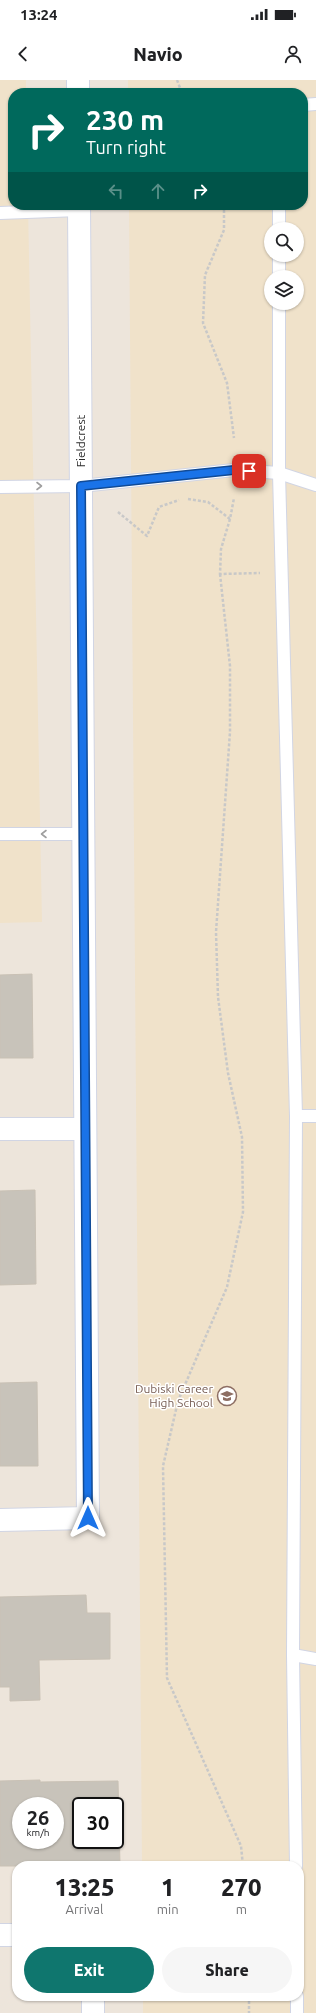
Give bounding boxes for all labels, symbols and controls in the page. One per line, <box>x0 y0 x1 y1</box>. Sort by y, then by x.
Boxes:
text: 13:24 <box>20 6 58 23</box>
icon: back <box>12 43 34 65</box>
icon: person <box>282 43 304 65</box>
text: Navio <box>133 44 183 64</box>
icon: right <box>20 104 72 156</box>
text: 230 m <box>86 104 164 135</box>
text: Turn right <box>86 137 166 157</box>
icon: left <box>105 180 127 202</box>
icon: ahead <box>147 180 169 202</box>
icon: right <box>189 180 211 202</box>
map controls <box>264 222 304 310</box>
button: search <box>264 222 304 262</box>
button: layers <box>264 270 304 310</box>
street label: Fieldcrest <box>74 414 87 467</box>
pin <box>232 454 266 488</box>
icon: arrive <box>238 460 260 482</box>
one-way arrow <box>36 482 42 490</box>
one-way arrow <box>41 830 47 838</box>
place label: Dubiski Career High School <box>135 1382 213 1409</box>
school or university icon: Dubiski Career High School <box>216 1385 238 1407</box>
position arrow <box>67 1497 109 1539</box>
speed limit sign: 30 <box>72 1797 124 1849</box>
text: 26 <box>27 1806 49 1829</box>
text: km/h <box>26 1827 50 1838</box>
text: 13:25 <box>54 1874 114 1901</box>
text: 1 <box>161 1874 174 1901</box>
text: 270 <box>221 1874 262 1901</box>
text: Arrival <box>65 1902 103 1916</box>
text: min <box>157 1902 179 1916</box>
text: m <box>236 1902 247 1916</box>
button: Exit <box>24 1947 154 1993</box>
button: Share <box>162 1947 292 1993</box>

